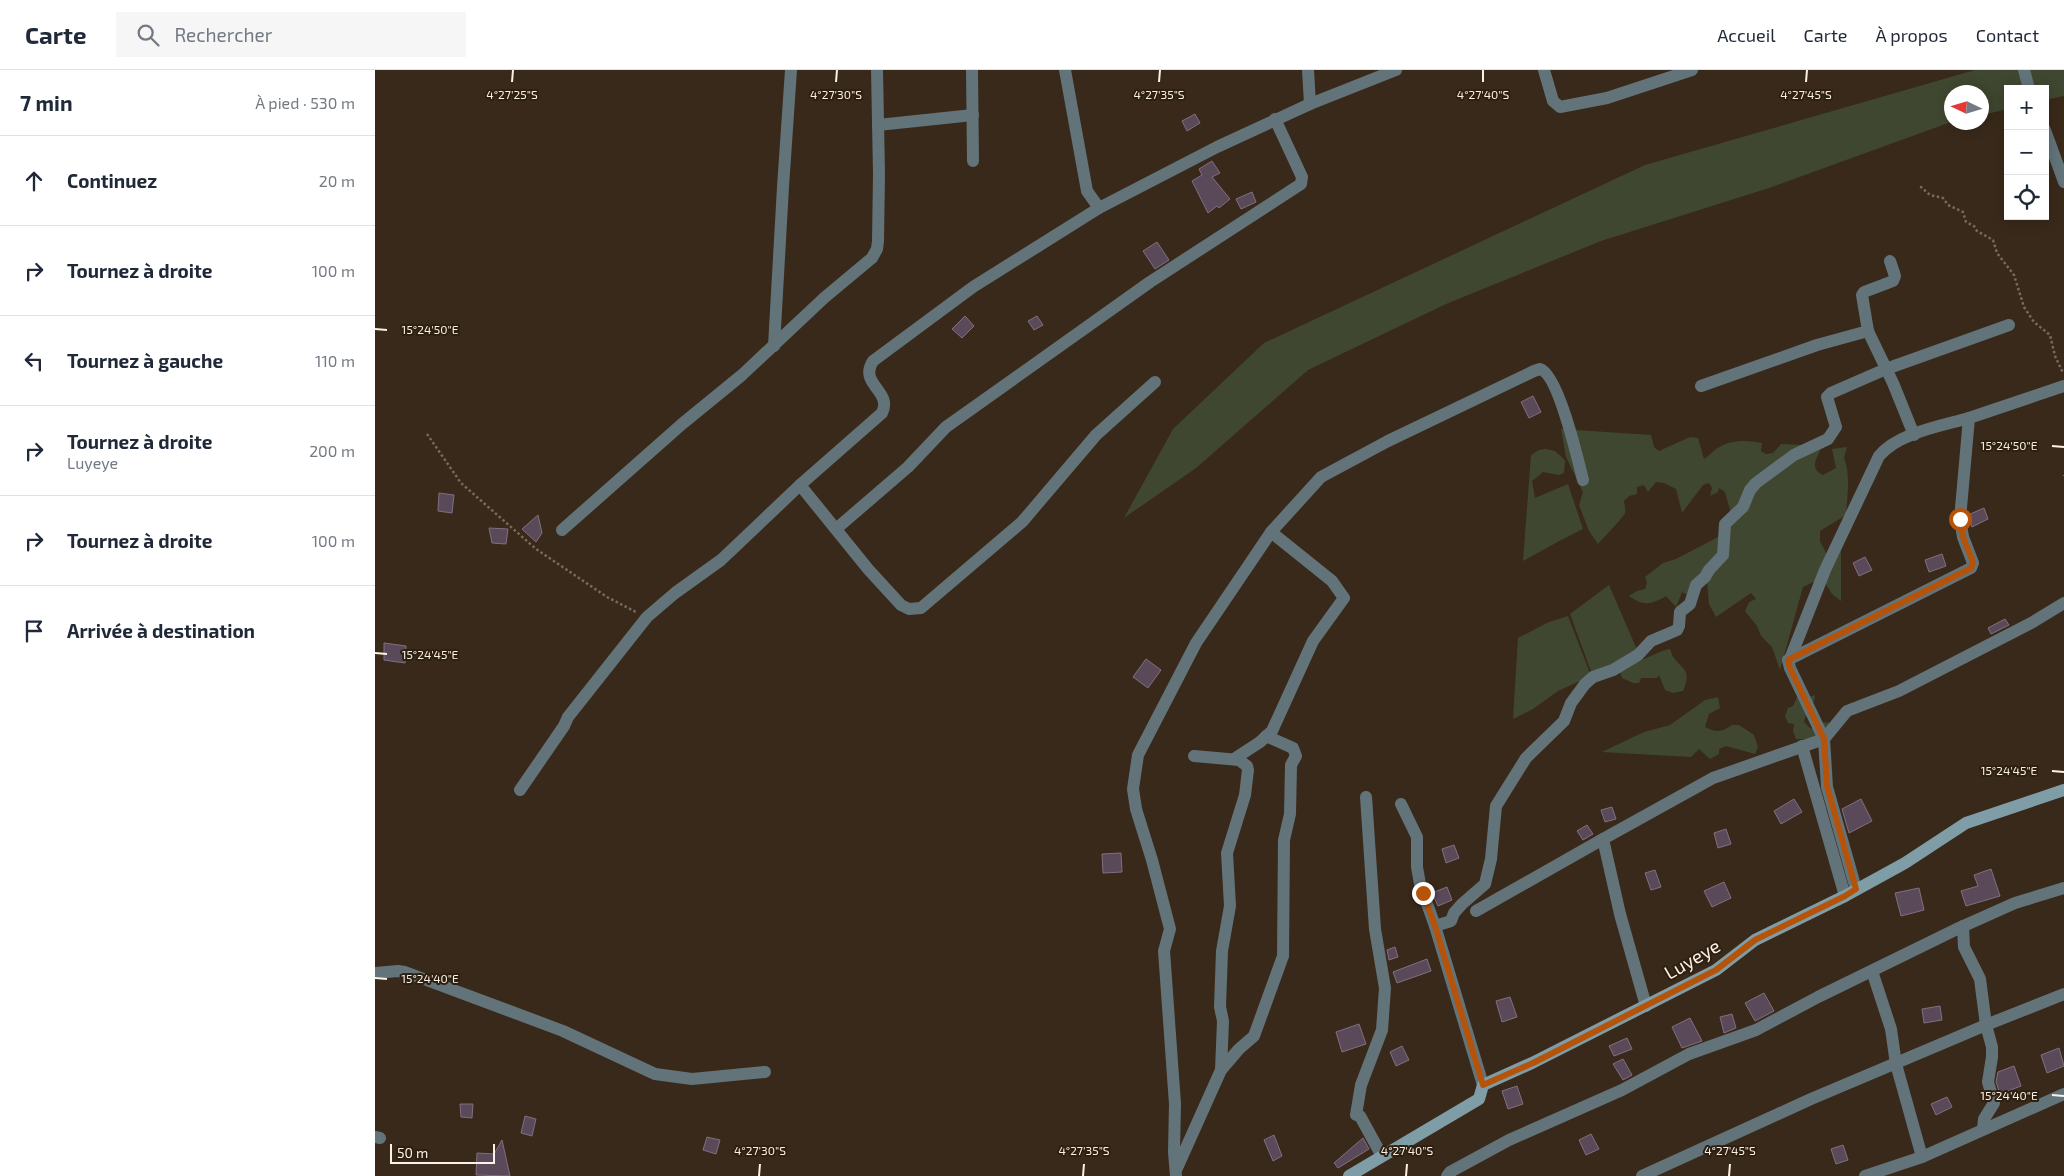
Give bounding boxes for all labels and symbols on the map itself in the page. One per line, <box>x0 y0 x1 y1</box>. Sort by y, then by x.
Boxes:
north arrow <box>1944 85 1989 130</box>
text: 4°27'25"S <box>486 87 538 101</box>
text: 4°27'30"S <box>810 87 862 101</box>
text: 4°27'35"S <box>1133 87 1185 101</box>
text: 4°27'40"S <box>1457 87 1510 101</box>
text: 4°27'45"S <box>1780 87 1832 101</box>
text: 15°24'50"E <box>402 322 459 336</box>
text: 15°24'50"E <box>1981 438 2038 452</box>
route start <box>1949 508 1972 531</box>
text: 15°24'45"E <box>402 647 459 661</box>
text: 15°24'45"E <box>1981 763 2038 777</box>
route end <box>1412 882 1435 905</box>
street label: Luyeye <box>1660 933 1724 984</box>
text: 15°24'40"E <box>401 971 459 985</box>
text: 15°24'40"E <box>1980 1088 2038 1102</box>
scale bar <box>390 1141 495 1164</box>
text: 4°27'30"S <box>734 1143 786 1157</box>
text: 4°27'35"S <box>1058 1143 1110 1157</box>
text: 4°27'40"S <box>1381 1143 1434 1157</box>
text: 4°27'45"S <box>1704 1143 1756 1157</box>

